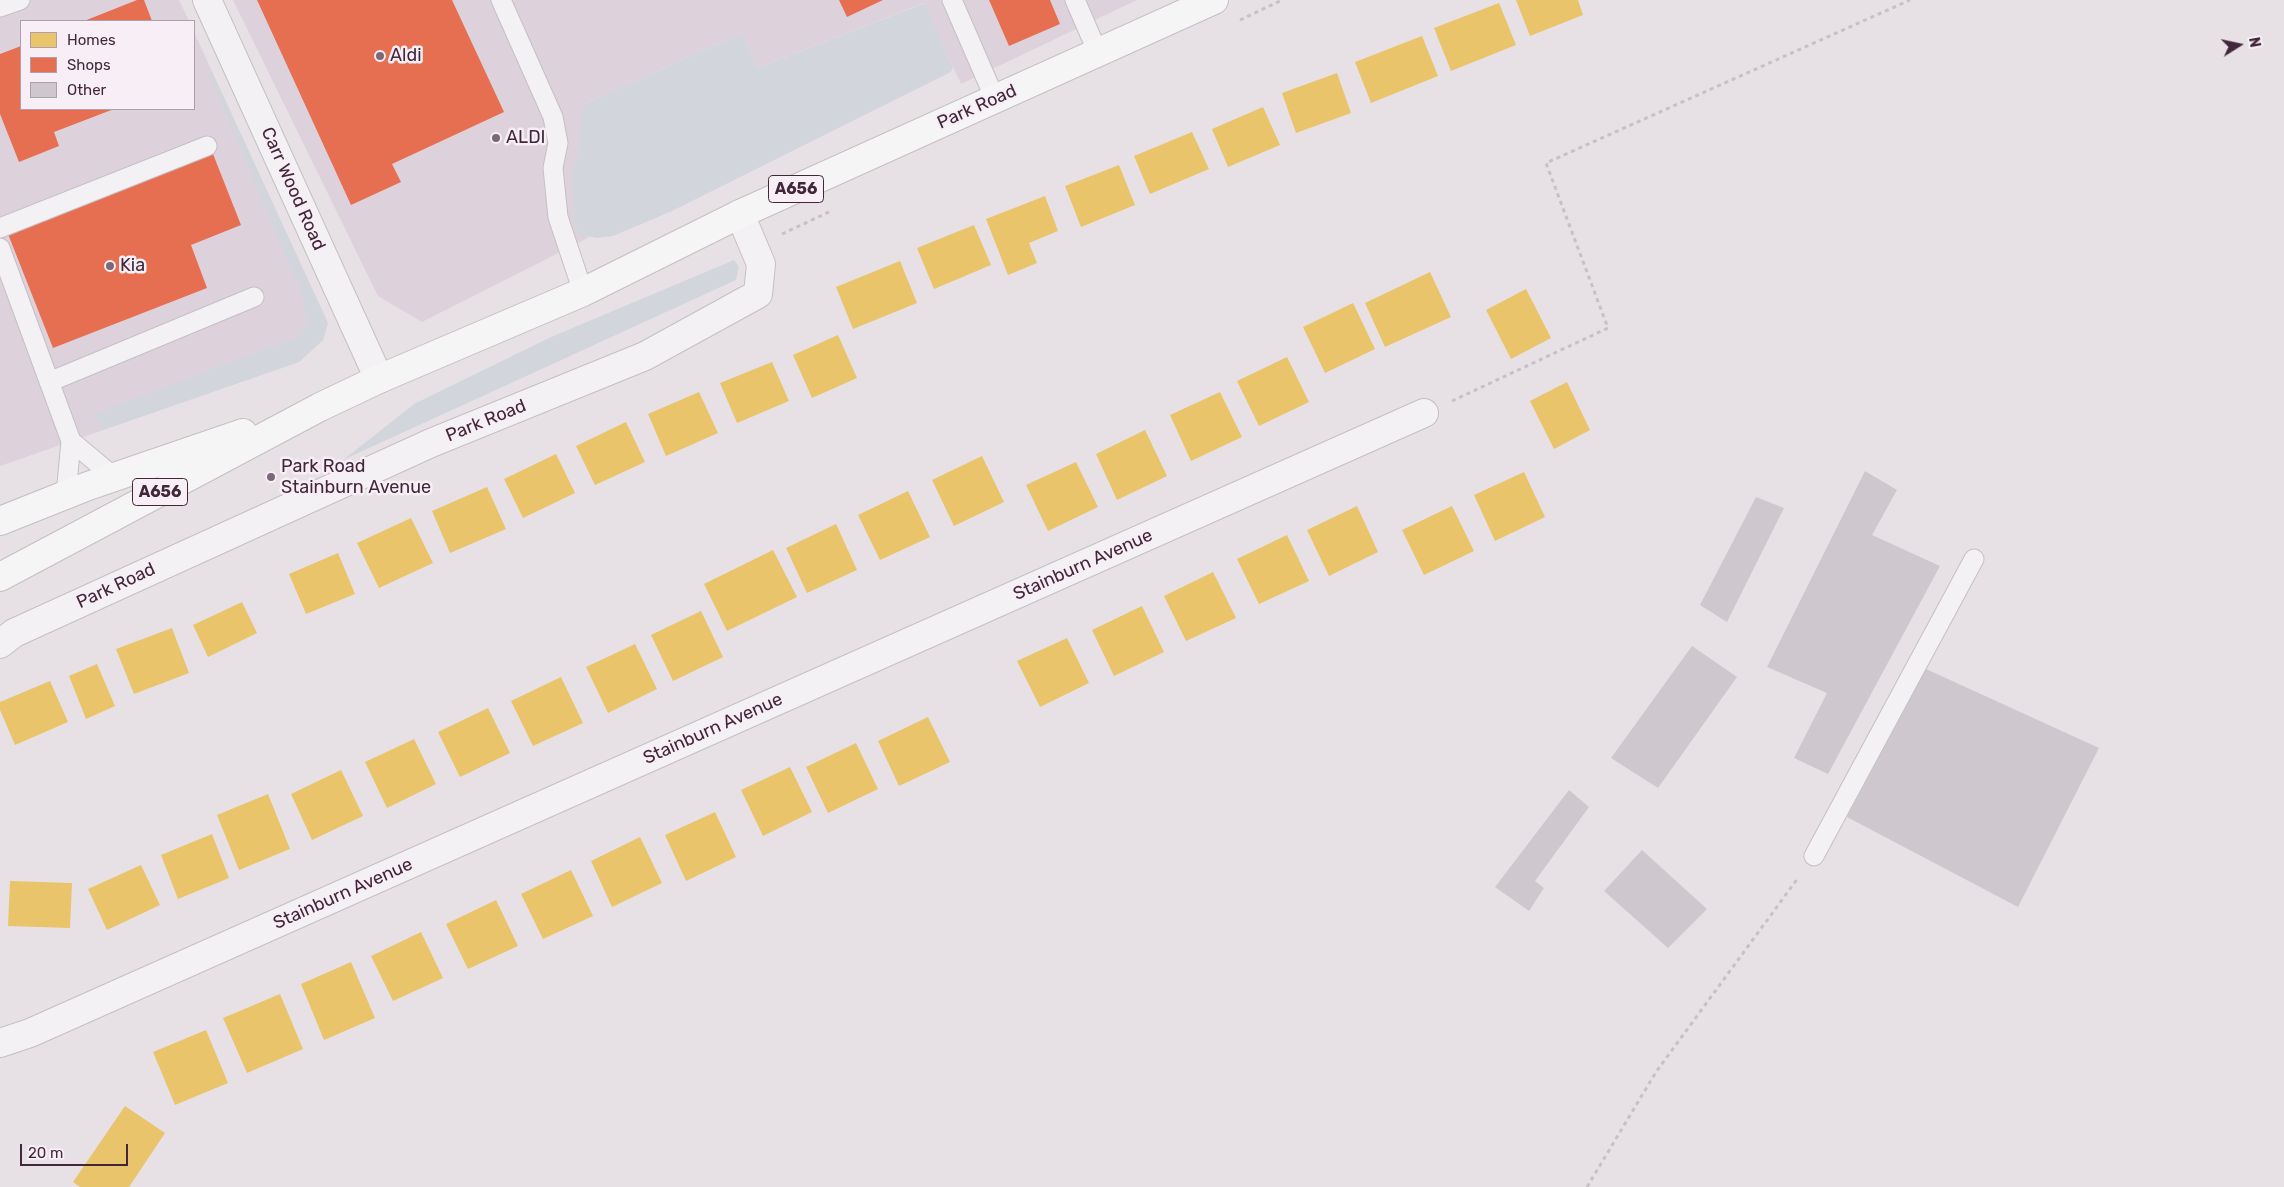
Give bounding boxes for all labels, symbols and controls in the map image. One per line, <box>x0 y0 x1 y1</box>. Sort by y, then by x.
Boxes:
legend <box>20 20 195 110</box>
north arrow <box>2214 20 2264 70</box>
text: Homes <box>67 31 116 49</box>
text: N <box>2245 36 2264 49</box>
place label: Aldi <box>390 45 421 67</box>
marker: Aldi <box>374 50 386 62</box>
text: Shops <box>67 56 111 74</box>
street label: Park Road <box>934 80 1020 134</box>
text: Other <box>67 81 106 99</box>
street label: Carr Wood Road <box>256 124 330 254</box>
place label: ALDI <box>506 127 546 149</box>
marker: ALDI <box>490 132 502 144</box>
road number: A656 <box>768 175 824 202</box>
place label: Kia <box>120 255 145 277</box>
marker: Kia <box>104 260 116 272</box>
street label: Park Road <box>443 395 529 447</box>
place label: Park Road Stainburn Avenue <box>281 456 431 498</box>
marker: Park Road Stainburn Avenue <box>265 471 277 483</box>
road number: A656 <box>132 478 188 506</box>
street label: Stainburn Avenue <box>1010 525 1156 605</box>
street label: Park Road <box>73 558 159 614</box>
street label: Stainburn Avenue <box>640 689 786 769</box>
street label: Stainburn Avenue <box>270 854 416 934</box>
scale bar <box>22 1134 130 1166</box>
text: 20 m <box>28 1144 63 1162</box>

